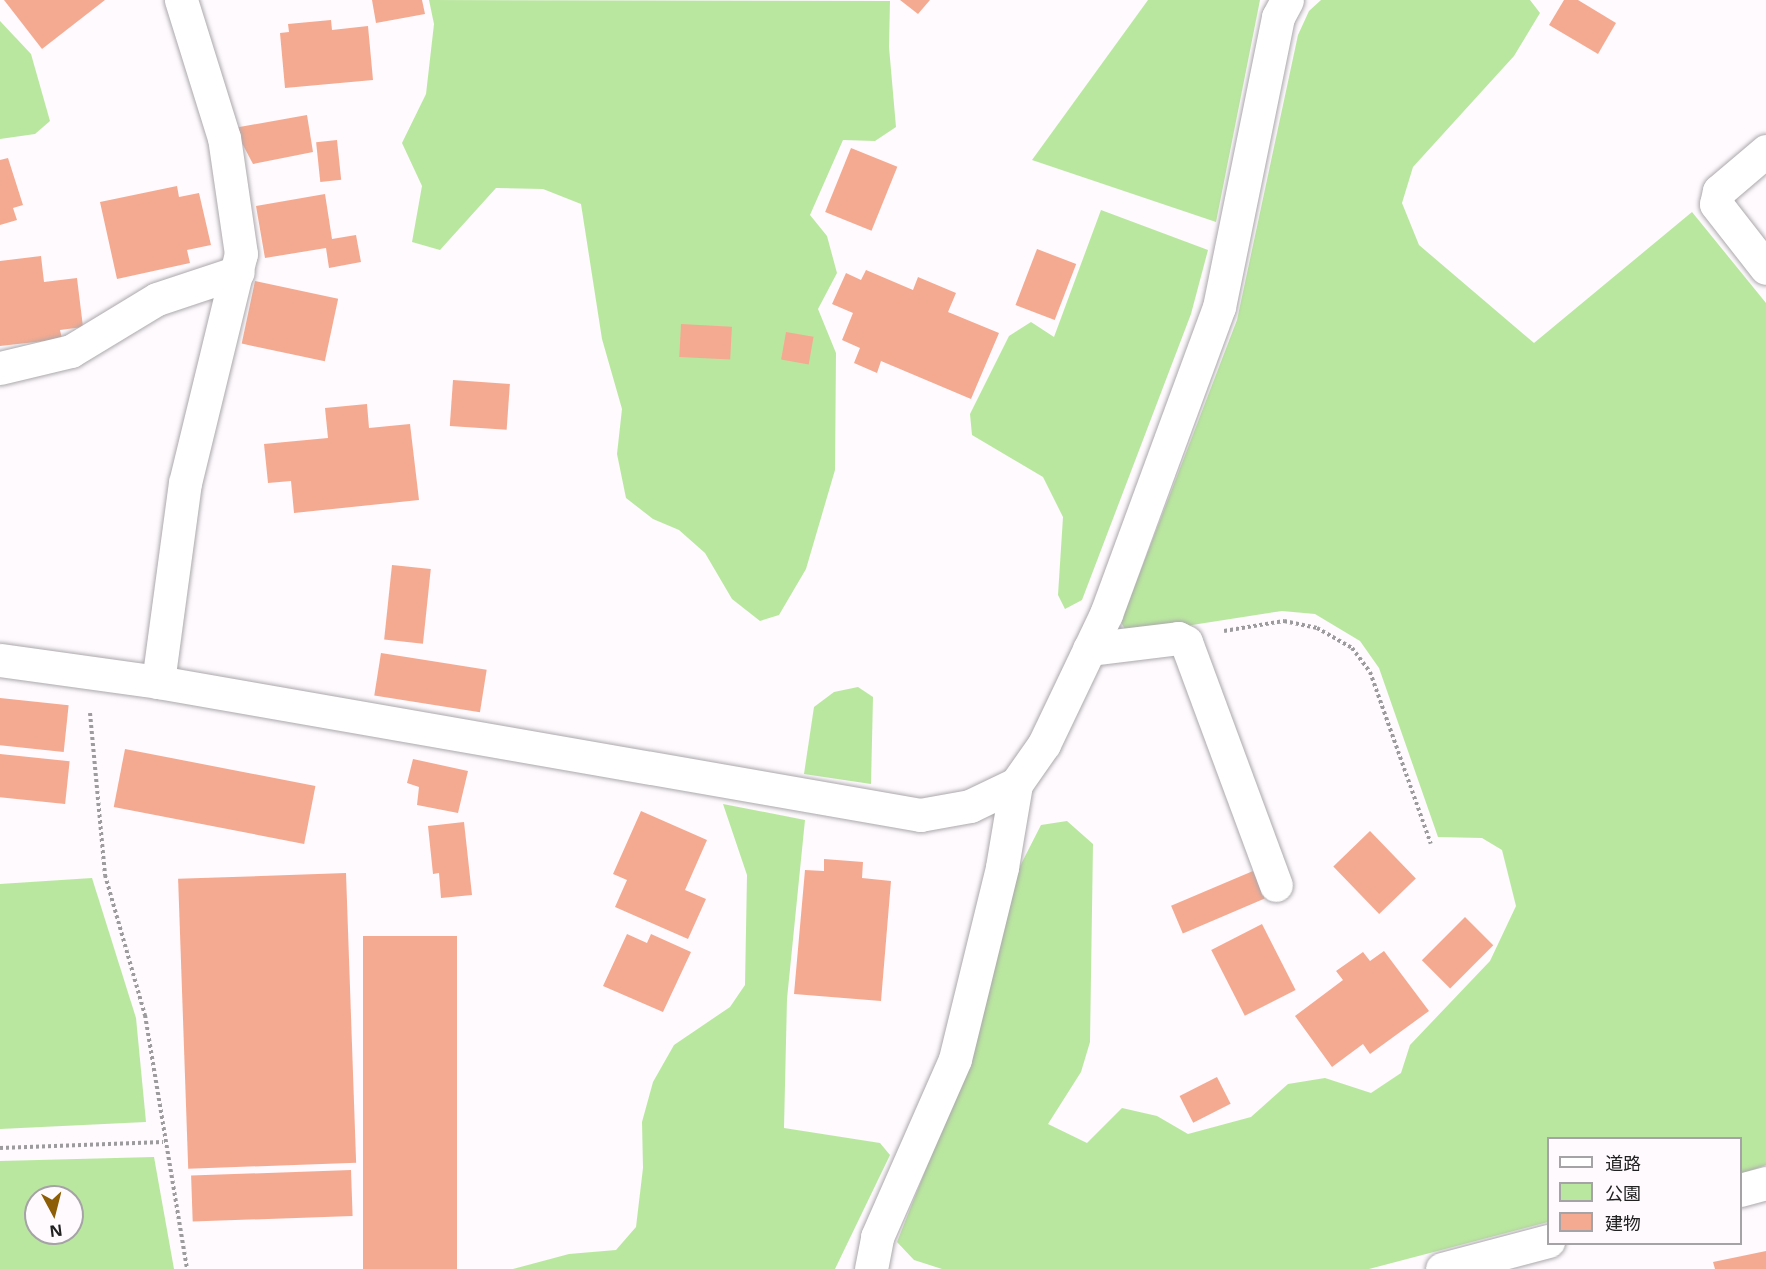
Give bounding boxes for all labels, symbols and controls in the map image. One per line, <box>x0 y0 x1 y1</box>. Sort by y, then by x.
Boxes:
legend <box>1547 1137 1742 1245</box>
text: 道路 <box>1605 1151 1641 1175</box>
text: 公園 <box>1605 1181 1641 1205</box>
north arrow <box>24 1185 84 1245</box>
text: 建物 <box>1605 1211 1641 1235</box>
text: N <box>48 1219 64 1243</box>

